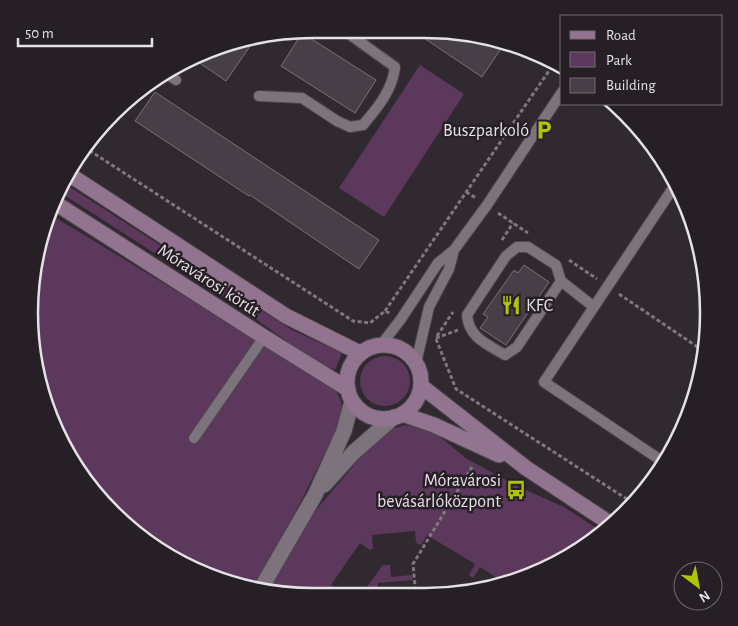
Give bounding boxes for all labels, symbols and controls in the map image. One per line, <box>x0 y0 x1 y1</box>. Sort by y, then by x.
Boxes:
scale bar <box>18 15 151 47</box>
legend <box>560 15 723 105</box>
text: 50 m <box>25 26 54 41</box>
text: Road <box>606 28 636 43</box>
text: Park <box>606 53 632 68</box>
text: Building <box>606 78 656 93</box>
parking icon: Buszparkoló <box>533 119 555 141</box>
place label: Buszparkoló <box>443 122 529 140</box>
street label: Móravárosi körút <box>154 241 263 321</box>
restaurant icon: KFC <box>500 294 522 316</box>
place label: KFC <box>526 297 553 315</box>
place label: Móravárosi bevásárlóközpont <box>377 472 501 511</box>
bus stop icon: Móravárosi bevásárlóközpont <box>505 479 527 501</box>
north arrow <box>673 561 723 611</box>
text: N <box>697 588 712 605</box>

